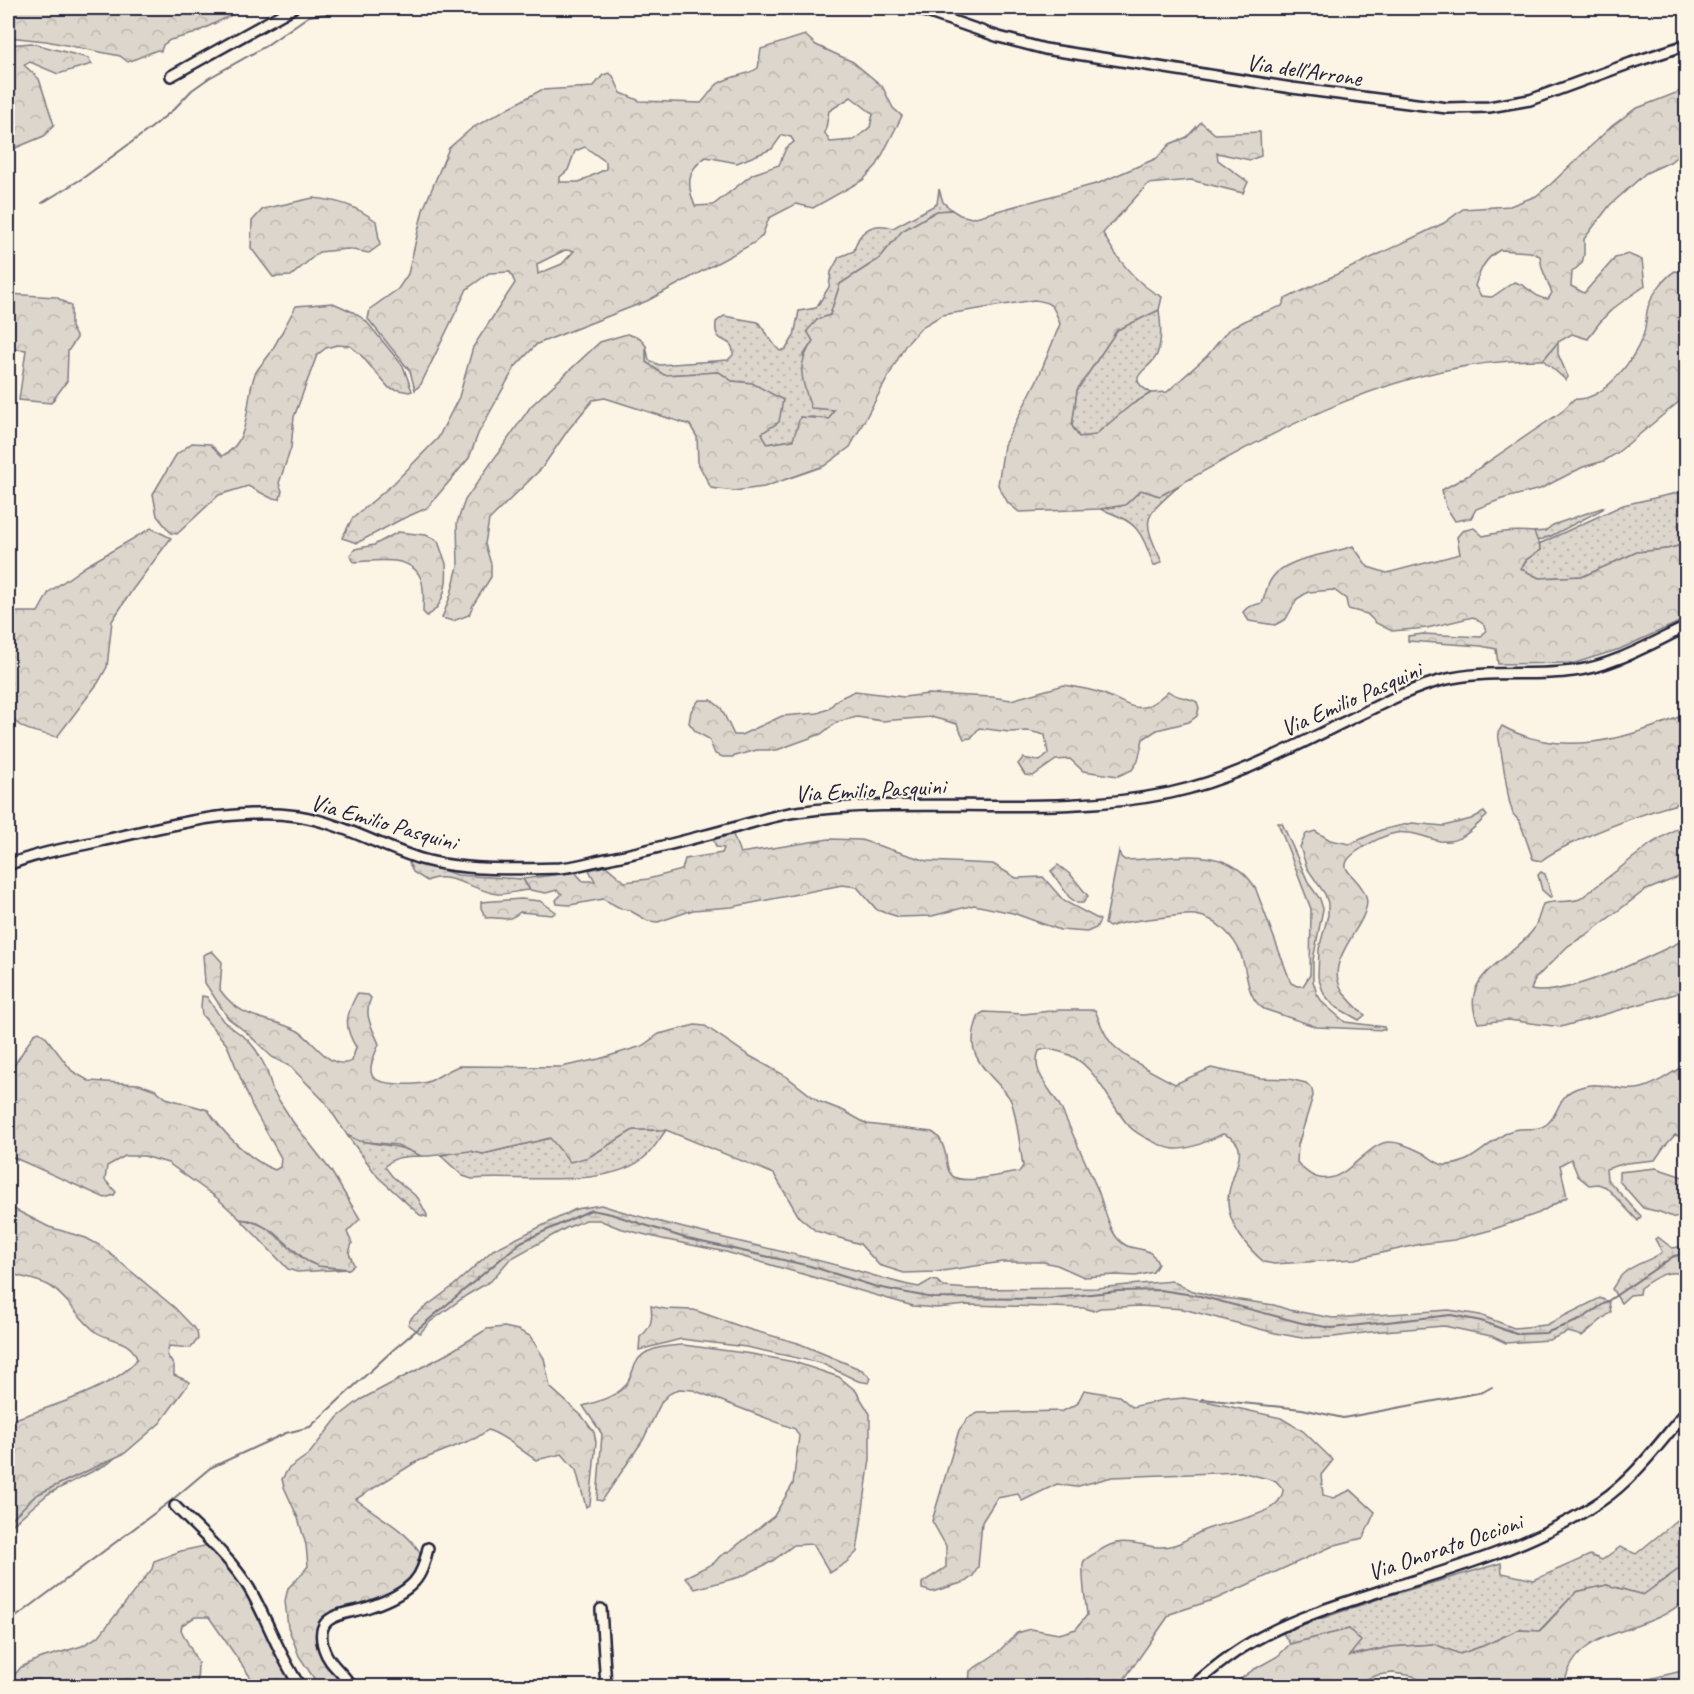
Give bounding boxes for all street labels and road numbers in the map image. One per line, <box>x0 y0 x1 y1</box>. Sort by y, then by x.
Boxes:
street label: Via dell'Arrone <box>1244 47 1366 93</box>
street label: Via Emilio Pasquini <box>1276 653 1429 743</box>
street label: Via Emilio Pasquini <box>794 771 950 809</box>
street label: Via Emilio Pasquini <box>307 787 464 858</box>
street label: Via Onorato Occioni <box>1364 1506 1529 1587</box>

